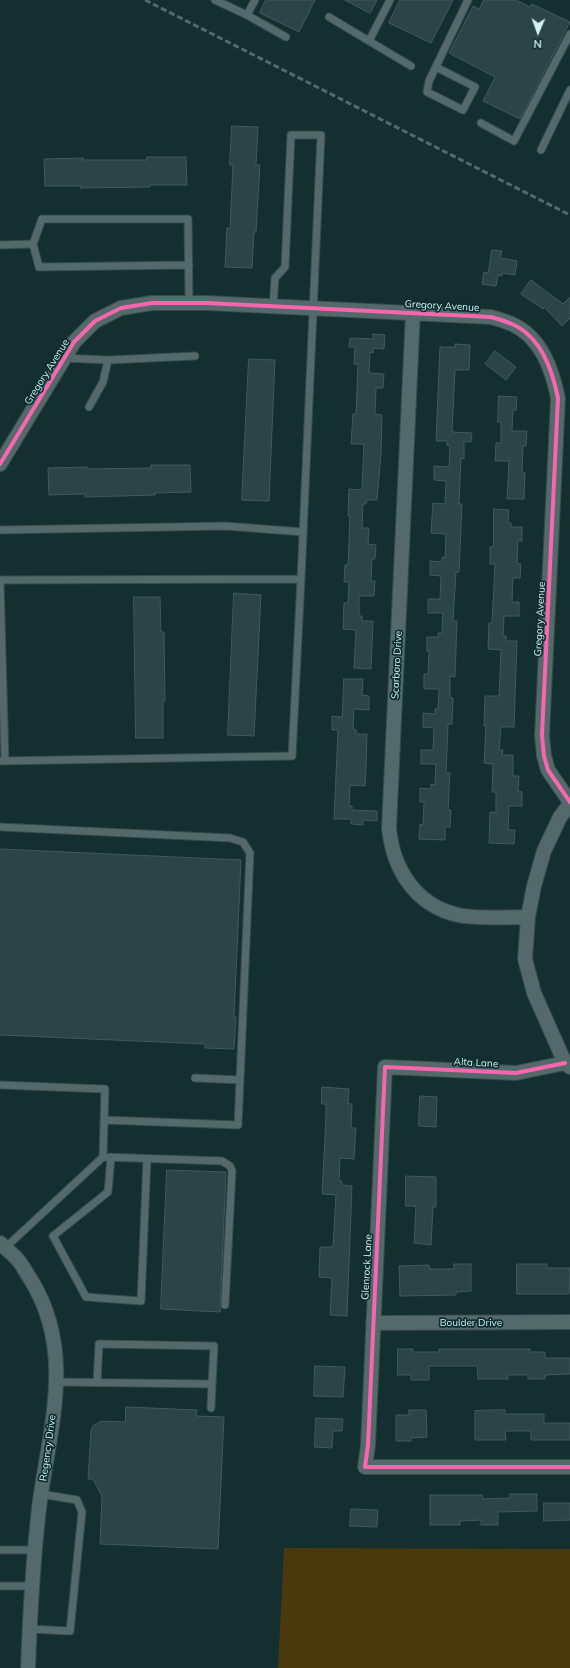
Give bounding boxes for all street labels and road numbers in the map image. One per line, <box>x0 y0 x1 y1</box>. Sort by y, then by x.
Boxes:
street label: Gregory Avenue <box>404 298 480 314</box>
street label: Gregory Avenue <box>22 337 72 407</box>
street label: Gregory Avenue <box>532 581 548 657</box>
street label: Scarboro Drive <box>389 630 405 700</box>
street label: Alta Lane <box>453 1056 499 1070</box>
street label: Glenrock Lane <box>359 1234 375 1300</box>
street label: Boulder Drive <box>440 1317 502 1329</box>
street label: Regency Drive <box>37 1414 59 1482</box>

